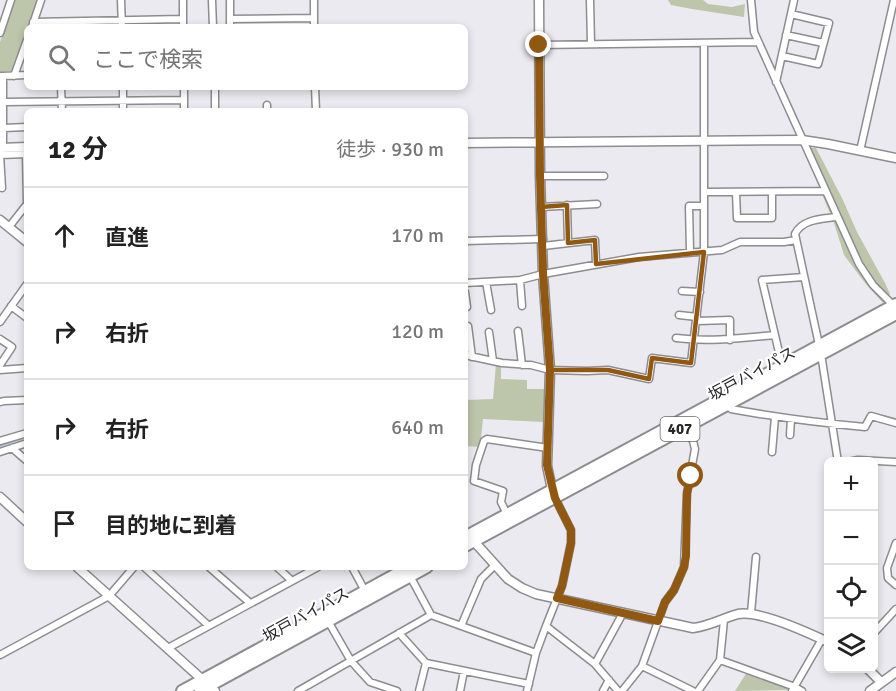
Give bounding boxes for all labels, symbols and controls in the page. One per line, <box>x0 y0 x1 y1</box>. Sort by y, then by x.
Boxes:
search box <box>24 24 468 90</box>
route end <box>525 31 551 57</box>
icon: search <box>45 41 78 74</box>
text: ここで検索 <box>93 46 203 73</box>
text: 12 分 <box>48 134 108 166</box>
text: 徒歩 · 930 m <box>336 137 444 162</box>
icon: ahead <box>48 219 81 252</box>
text: 170 m <box>391 223 444 248</box>
text: 直進 <box>105 224 149 251</box>
icon: right <box>48 315 81 348</box>
text: 120 m <box>391 319 444 344</box>
text: 右折 <box>105 320 149 347</box>
street label: 坂戸バイパス <box>705 343 799 405</box>
icon: right <box>48 411 81 444</box>
text: 640 m <box>391 415 444 440</box>
text: 右折 <box>105 416 149 443</box>
road number: 407 <box>660 417 700 441</box>
map controls <box>824 457 878 673</box>
button: + <box>824 457 878 511</box>
route start <box>677 462 703 488</box>
icon: arrive <box>48 507 81 540</box>
button: − <box>824 511 878 565</box>
text: 目的地に到着 <box>105 512 237 539</box>
button: locate <box>824 565 878 619</box>
street label: 坂戸バイパス <box>259 583 353 647</box>
button: layers <box>824 619 878 673</box>

